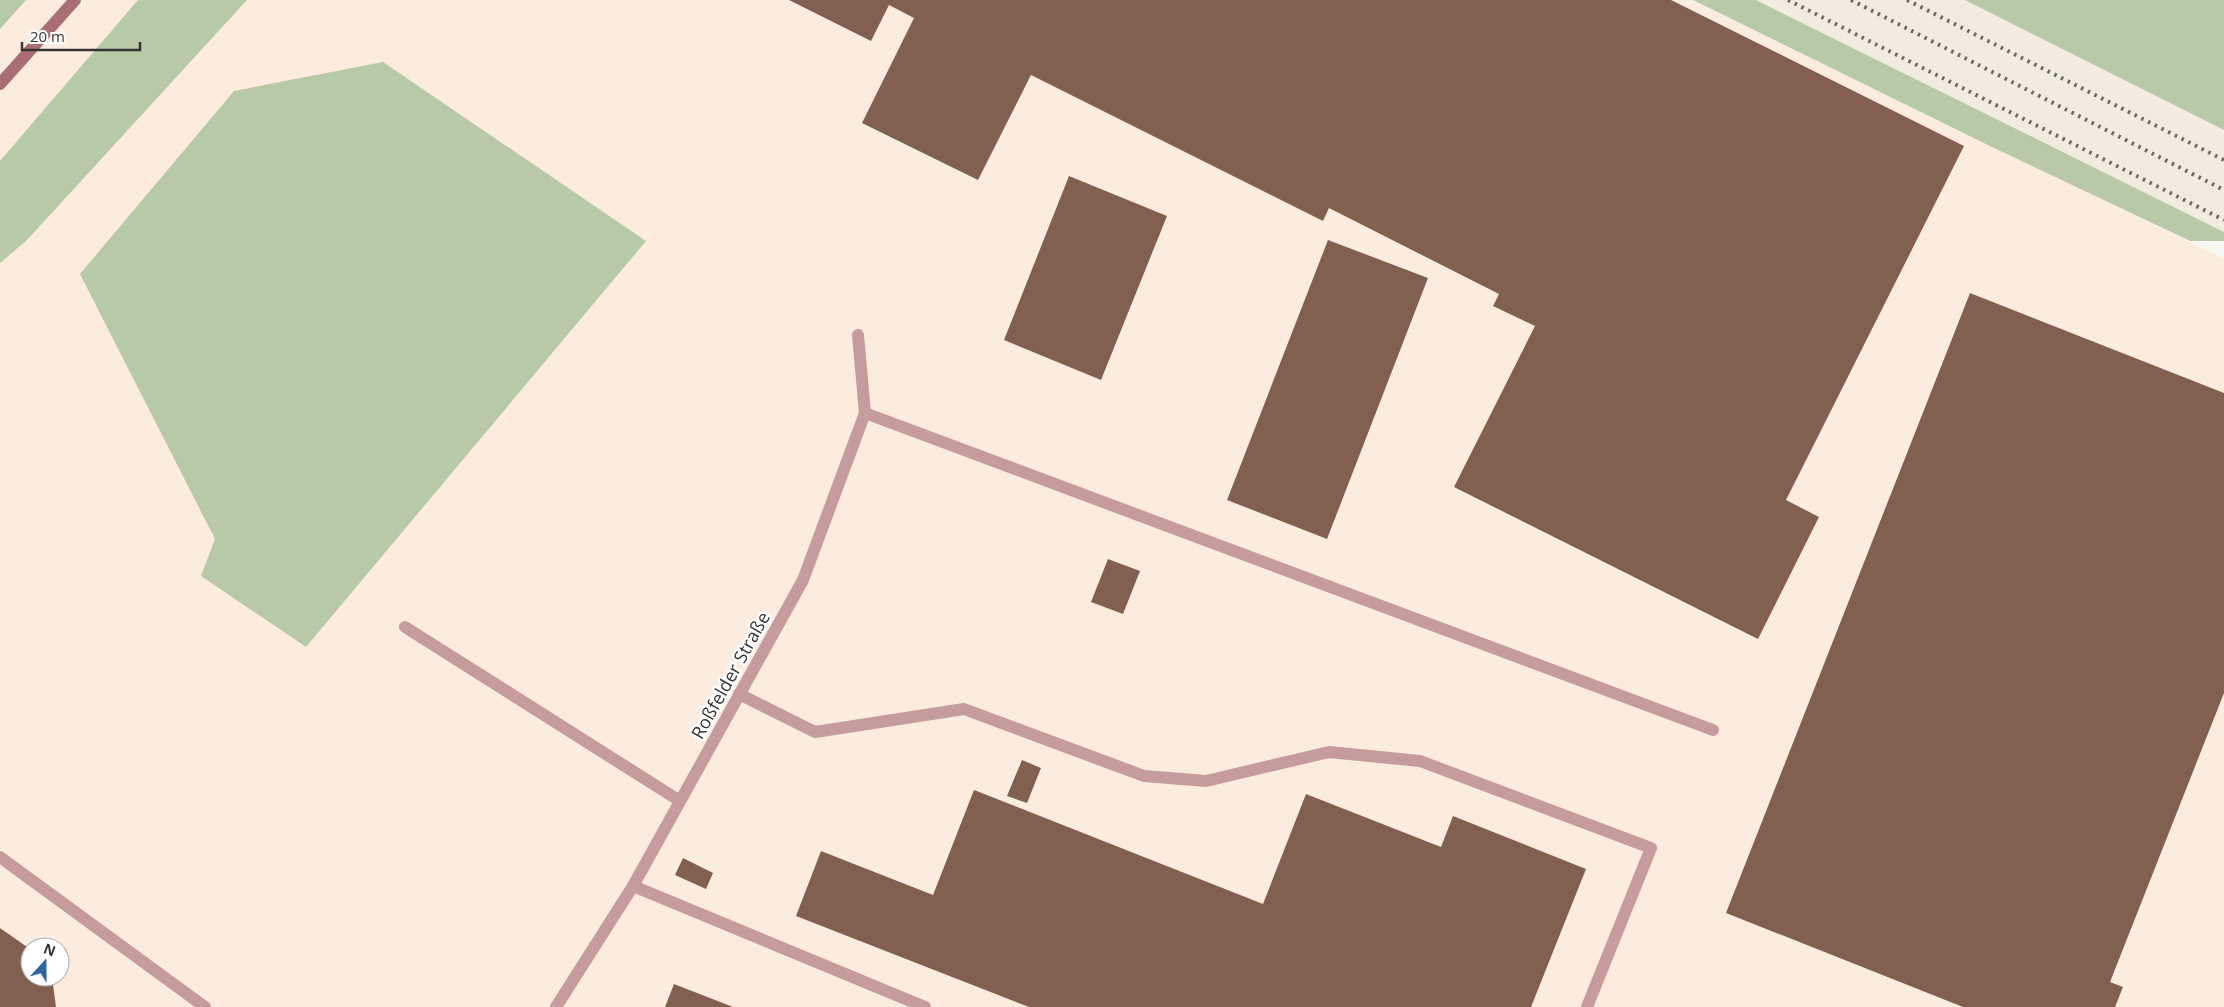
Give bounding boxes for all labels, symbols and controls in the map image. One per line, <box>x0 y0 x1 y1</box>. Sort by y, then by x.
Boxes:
scale bar <box>22 20 140 52</box>
text: 20 m <box>30 26 65 46</box>
street label: Roßfelder Straße <box>685 607 775 743</box>
north arrow <box>20 937 70 987</box>
text: N <box>41 938 59 960</box>

